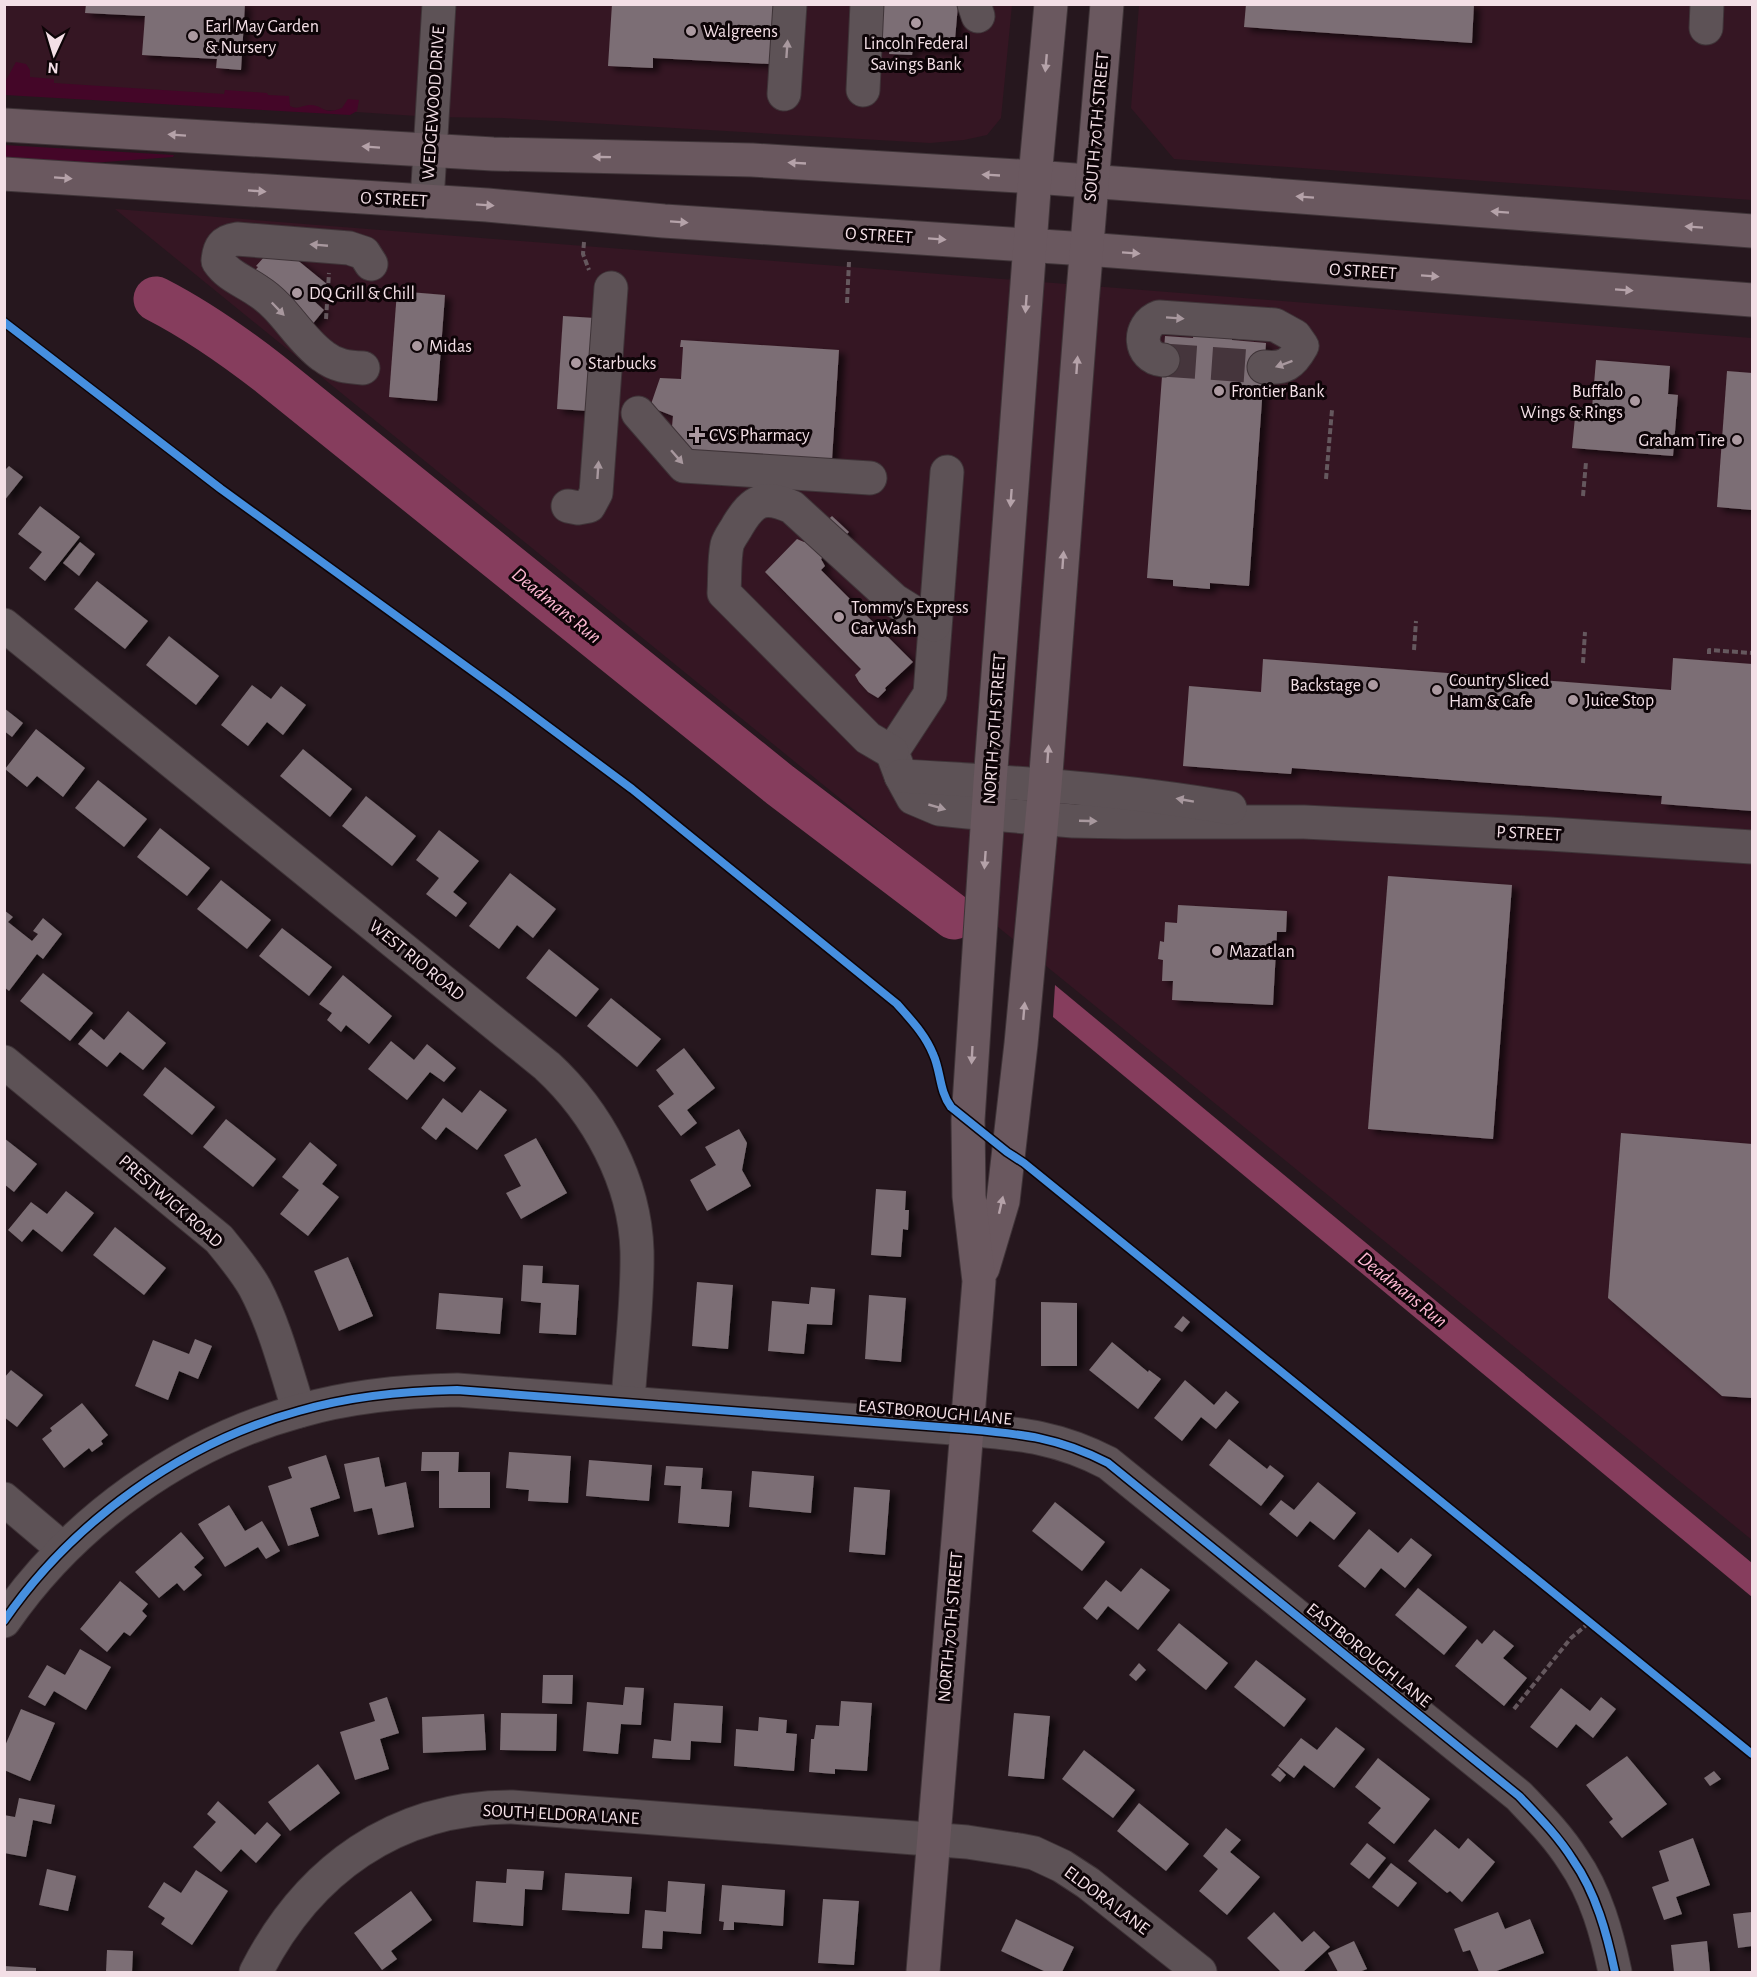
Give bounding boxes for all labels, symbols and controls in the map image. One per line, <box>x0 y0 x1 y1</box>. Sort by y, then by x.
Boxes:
marker: Lincoln Federal Savings Bank <box>909 16 923 30</box>
place label: Earl May Garden & Nursery <box>205 18 319 57</box>
place label: Walgreens <box>703 23 778 41</box>
north arrow <box>24 24 84 84</box>
marker: Walgreens <box>684 24 698 38</box>
street label: WEDGEWOOD DRIVE <box>420 25 448 181</box>
marker: Earl May Garden & Nursery <box>186 29 200 43</box>
place label: Lincoln Federal Savings Bank <box>863 35 969 74</box>
one-way arrow <box>782 40 791 59</box>
street label: SOUTH 70TH STREET <box>1082 52 1112 202</box>
one-way arrow <box>1041 53 1051 72</box>
text: N <box>47 60 59 76</box>
one-way arrow <box>167 131 186 140</box>
one-way arrow <box>362 143 381 152</box>
one-way arrow <box>592 152 611 162</box>
one-way arrow <box>787 158 806 167</box>
one-way arrow <box>982 171 1001 180</box>
one-way arrow <box>53 173 72 182</box>
one-way arrow <box>248 186 267 195</box>
street label: O STREET <box>360 189 428 211</box>
one-way arrow <box>1296 193 1315 202</box>
one-way arrow <box>475 201 494 210</box>
one-way arrow <box>1490 207 1509 217</box>
one-way arrow <box>670 218 689 227</box>
one-way arrow <box>1685 222 1704 232</box>
street label: O STREET <box>845 225 913 247</box>
one-way arrow <box>927 235 946 244</box>
one-way arrow <box>310 240 329 250</box>
one-way arrow <box>1121 248 1140 258</box>
street label: O STREET <box>1329 261 1397 283</box>
one-way arrow <box>1420 271 1439 281</box>
place label: DQ Grill & Chill <box>309 285 415 303</box>
marker: DQ Grill & Chill <box>290 286 304 300</box>
one-way arrow <box>1615 286 1634 295</box>
one-way arrow <box>1021 294 1031 313</box>
one-way arrow <box>271 301 285 315</box>
one-way arrow <box>1166 313 1185 323</box>
place label: Midas <box>429 338 472 356</box>
marker: Midas <box>410 339 424 353</box>
place label: Starbucks <box>588 355 656 373</box>
marker: Starbucks <box>569 356 583 370</box>
one-way arrow <box>1073 356 1082 375</box>
one-way arrow <box>1274 360 1292 370</box>
place label: Frontier Bank <box>1231 383 1325 401</box>
place label: Buffalo Wings & Rings <box>1520 383 1623 422</box>
marker: Frontier Bank <box>1212 384 1226 398</box>
marker: Buffalo Wings & Rings <box>1628 394 1642 408</box>
place label: CVS Pharmacy <box>709 427 810 445</box>
marker: CVS Pharmacy <box>690 428 704 442</box>
place label: Graham Tire <box>1638 432 1725 450</box>
marker: Graham Tire <box>1730 433 1744 447</box>
one-way arrow <box>670 449 683 465</box>
one-way arrow <box>593 461 602 480</box>
one-way arrow <box>1006 489 1016 508</box>
one-way arrow <box>1058 550 1068 569</box>
water label: Deadmans Run <box>508 564 605 648</box>
place label: Tommy's Express Car Wash <box>851 599 969 638</box>
marker: Tommy's Express Car Wash <box>832 610 846 624</box>
street label: NORTH 70TH STREET <box>981 653 1009 805</box>
place label: Country Sliced Ham & Cafe <box>1449 672 1549 711</box>
place label: Backstage <box>1290 677 1361 695</box>
marker: Backstage <box>1366 678 1380 692</box>
marker: Country Sliced Ham & Cafe <box>1430 683 1444 697</box>
place label: Juice Stop <box>1585 692 1654 710</box>
marker: Juice Stop <box>1566 693 1580 707</box>
one-way arrow <box>1043 744 1053 763</box>
one-way arrow <box>1175 795 1194 804</box>
one-way arrow <box>928 803 946 812</box>
one-way arrow <box>1078 816 1097 826</box>
street label: P STREET <box>1496 823 1562 845</box>
one-way arrow <box>980 851 989 870</box>
street label: WEST RIO ROAD <box>365 917 467 1004</box>
place label: Mazatlan <box>1229 943 1295 961</box>
marker: Mazatlan <box>1210 944 1224 958</box>
one-way arrow <box>1020 1001 1029 1020</box>
one-way arrow <box>967 1045 977 1064</box>
street label: PRESTWICK ROAD <box>115 1152 226 1251</box>
one-way arrow <box>997 1195 1006 1214</box>
water label: Deadmans Run <box>1354 1248 1451 1332</box>
street label: EASTBOROUGH LANE <box>857 1397 1013 1429</box>
street label: NORTH 70TH STREET <box>935 1551 967 1703</box>
street label: EASTBOROUGH LANE <box>1303 1600 1434 1712</box>
street label: SOUTH ELDORA LANE <box>482 1802 640 1828</box>
street label: ELDORA LANE <box>1060 1863 1153 1939</box>

